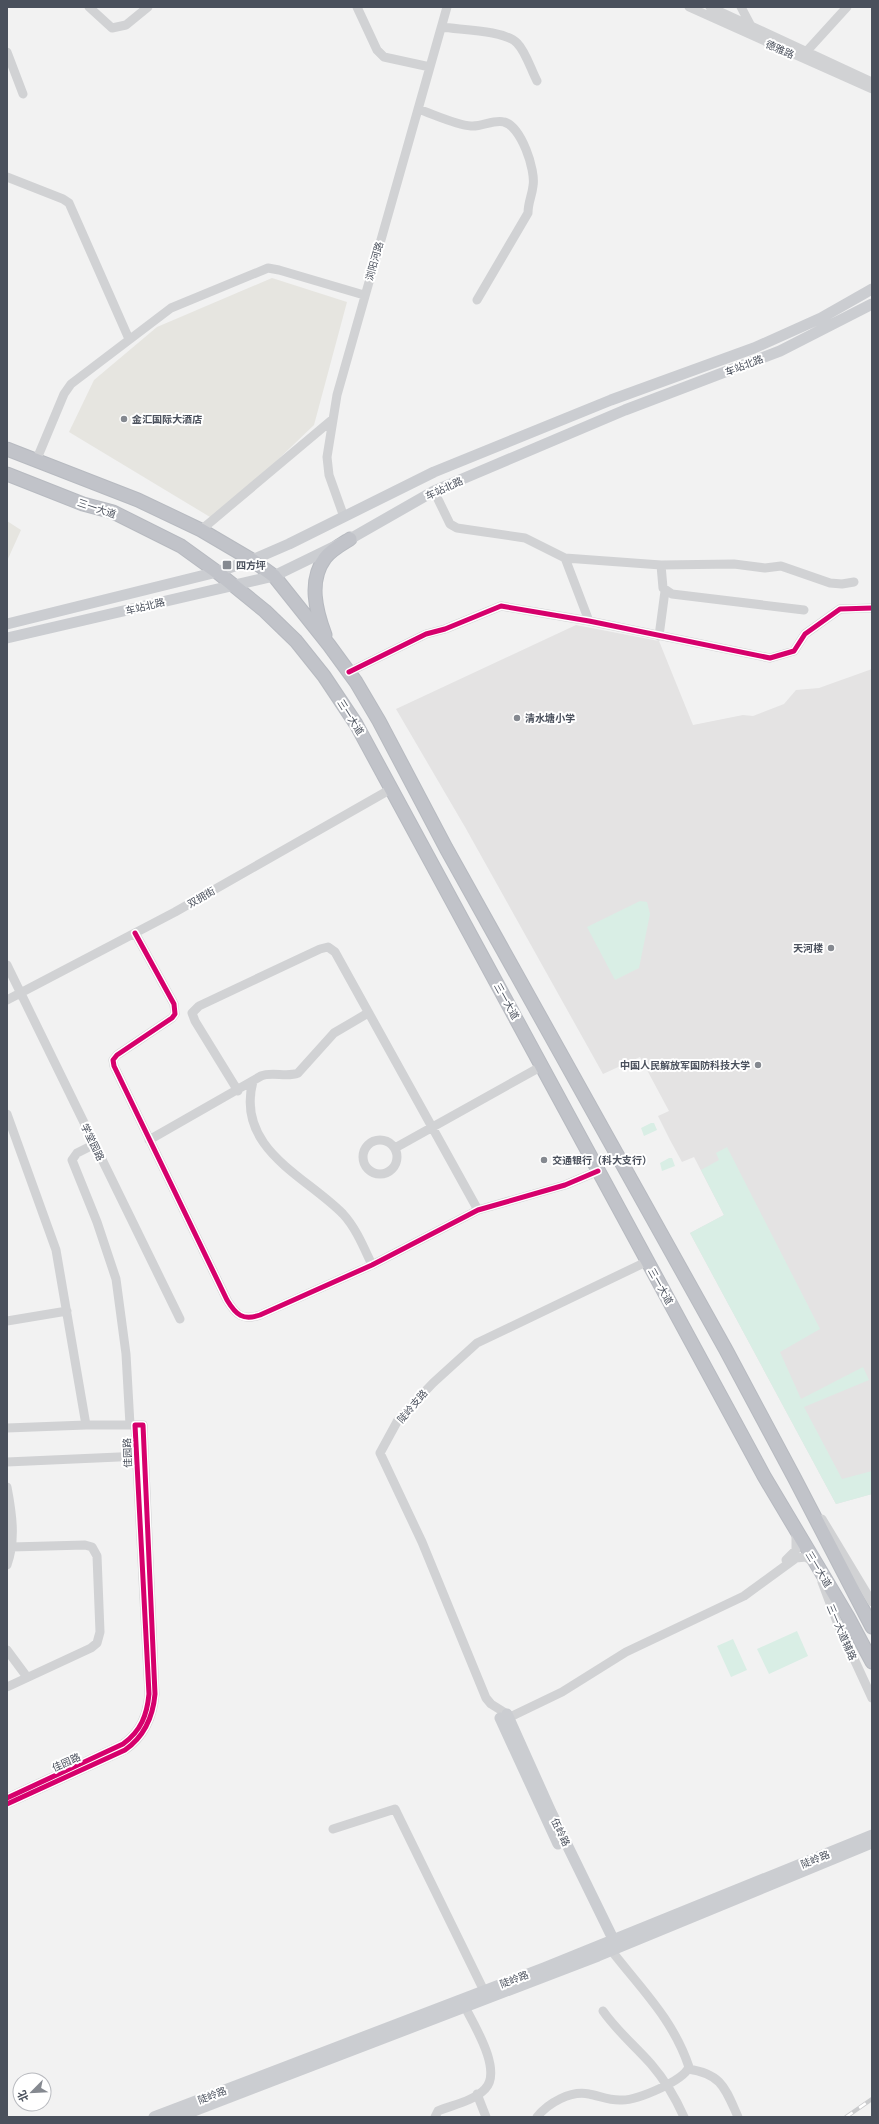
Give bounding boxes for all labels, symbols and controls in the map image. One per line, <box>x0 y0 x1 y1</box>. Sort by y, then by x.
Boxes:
street label: 德雅路 <box>763 38 796 61</box>
street label: 浏阳河路 <box>363 240 386 282</box>
street label: 车站北路 <box>723 352 765 379</box>
place label: 金汇国际大酒店 <box>131 413 202 426</box>
marker: 金汇国际大酒店 <box>119 414 129 424</box>
street label: 车站北路 <box>423 474 465 503</box>
street label: 三一大道 <box>76 496 118 521</box>
marker: 四方坪 <box>221 559 233 571</box>
place label: 四方坪 <box>236 559 266 572</box>
street label: 车站北路 <box>124 595 166 618</box>
street label: 三一大道 <box>334 697 367 738</box>
place label: 清水塘小学 <box>525 712 575 725</box>
marker: 清水塘小学 <box>512 713 522 723</box>
street label: 双拥街 <box>185 884 217 911</box>
place label: 天河楼 <box>793 942 823 955</box>
marker: 天河楼 <box>826 943 836 953</box>
street label: 三一大道 <box>491 981 522 1022</box>
place label: 中国人民解放军国防科技大学 <box>620 1059 750 1072</box>
marker: 中国人民解放军国防科技大学 <box>753 1060 763 1070</box>
street label: 学堂园路 <box>78 1121 107 1163</box>
place label: 交通银行（科大支行） <box>552 1154 652 1167</box>
marker: 交通银行（科大支行） <box>539 1155 549 1165</box>
street label: 三一大道 <box>645 1266 676 1307</box>
street label: 陡岭支路 <box>394 1387 430 1426</box>
street label: 佳园路 <box>120 1438 135 1468</box>
street label: 三一大道 <box>803 1549 834 1590</box>
street label: 三一大道辅路 <box>824 1602 859 1662</box>
street label: 佳园路 <box>50 1750 83 1774</box>
street label: 伍岭路 <box>548 1816 573 1849</box>
street label: 陡岭路 <box>799 1848 832 1871</box>
street label: 陡岭路 <box>498 1968 531 1991</box>
north arrow <box>12 2072 52 2112</box>
street label: 陡岭路 <box>196 2084 229 2107</box>
text: 北 <box>14 2088 31 2104</box>

